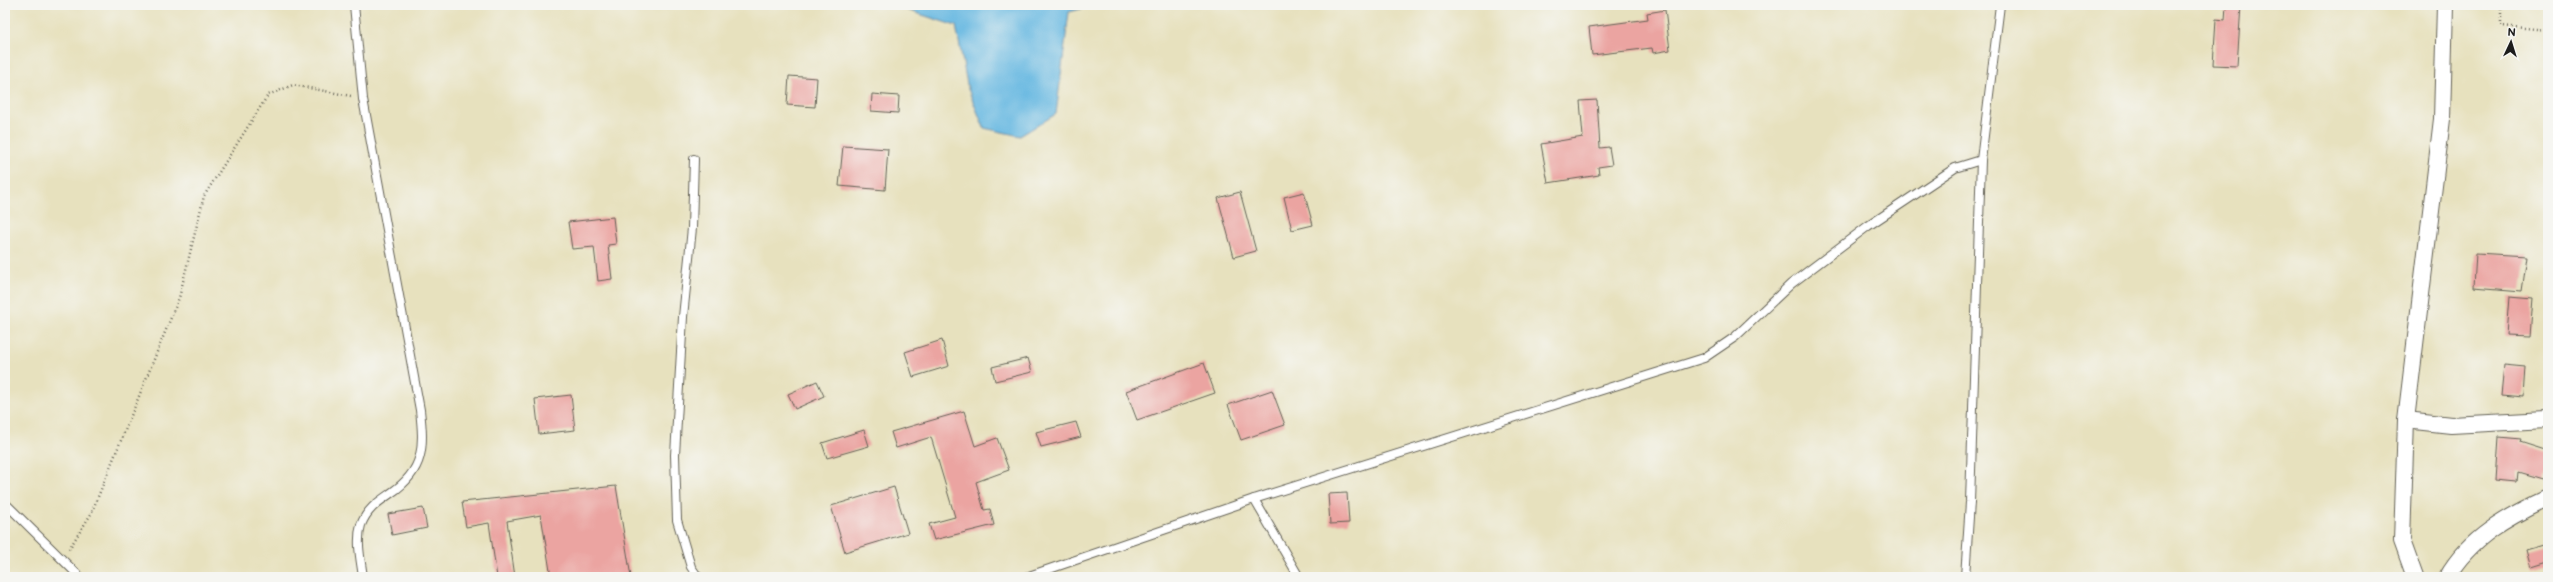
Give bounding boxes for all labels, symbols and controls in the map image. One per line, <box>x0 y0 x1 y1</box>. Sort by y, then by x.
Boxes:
north arrow <box>2491 22 2531 62</box>
text: N <box>2507 26 2516 39</box>

